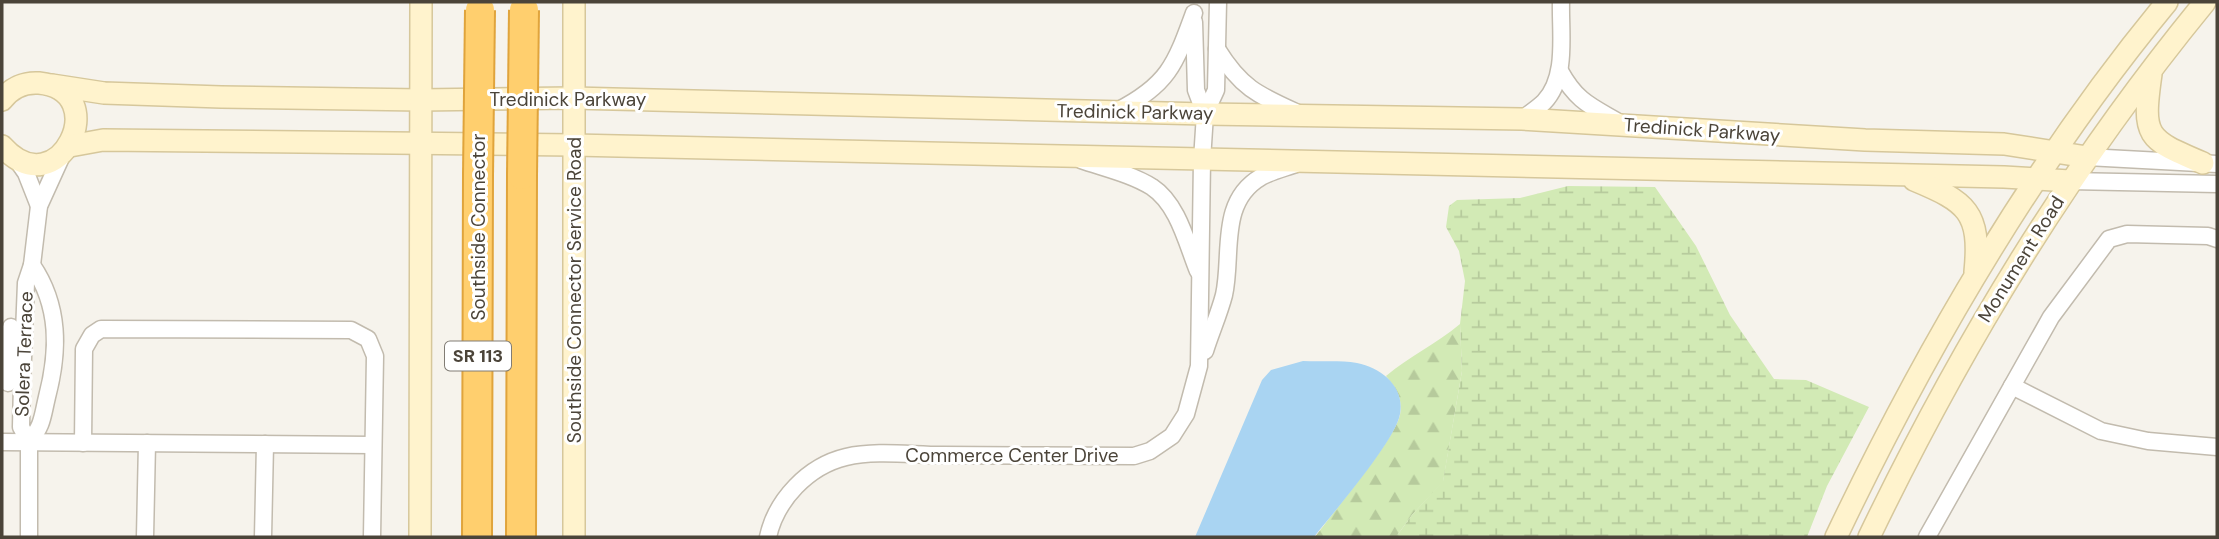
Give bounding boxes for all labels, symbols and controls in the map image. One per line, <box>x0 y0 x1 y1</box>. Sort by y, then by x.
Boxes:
street label: Tredinick Parkway <box>490 87 647 112</box>
street label: Tredinick Parkway <box>1056 98 1214 126</box>
street label: Tredinick Parkway <box>1623 112 1781 148</box>
street label: Southside Connector <box>466 134 491 320</box>
street label: Southside Connector Service Road <box>562 137 587 443</box>
street label: Monument Road <box>1972 191 2070 327</box>
street label: Solera Terrace <box>9 291 39 417</box>
road number: SR 113 <box>445 342 511 370</box>
street label: Commerce Center Drive <box>905 443 1119 468</box>

